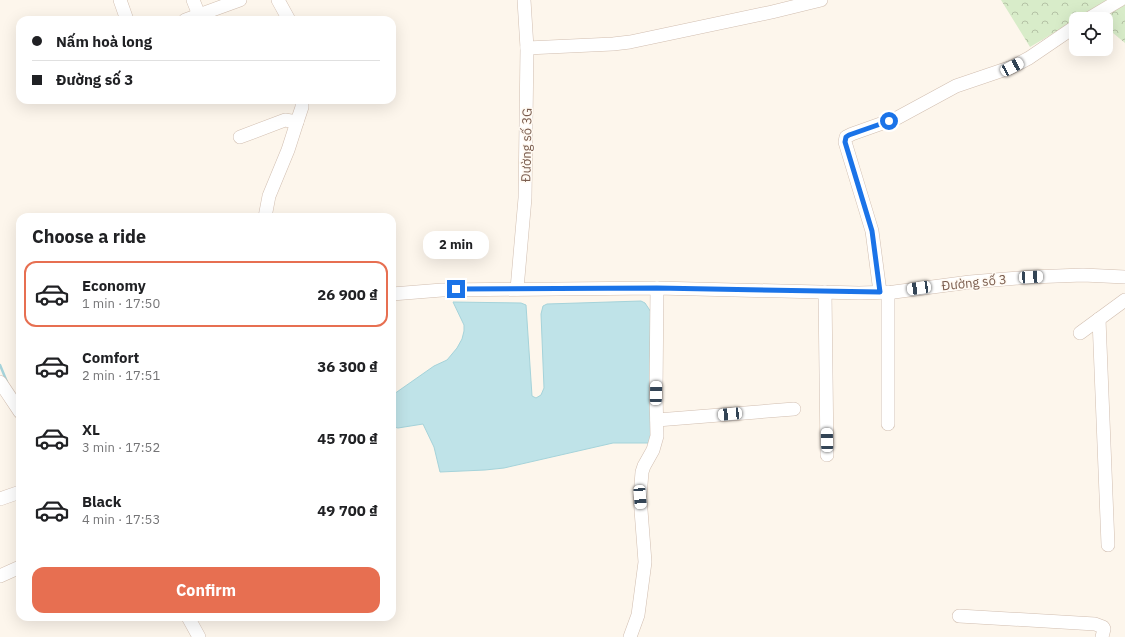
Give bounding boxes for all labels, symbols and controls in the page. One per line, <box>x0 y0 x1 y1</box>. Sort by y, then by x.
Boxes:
map controls <box>1069 12 1113 56</box>
button: locate <box>1069 12 1113 56</box>
text: Nấm hoà long <box>56 32 152 51</box>
car <box>999 56 1025 78</box>
text: Đường số 3 <box>56 70 133 89</box>
street label: Đường số 3G <box>517 108 536 182</box>
route start <box>880 112 898 130</box>
text: Choose a ride <box>32 225 146 248</box>
callout: 2 min <box>423 231 489 259</box>
text: 2 min <box>439 236 473 253</box>
car <box>1019 270 1043 284</box>
street label: Đường số 3 <box>941 271 1007 294</box>
icon: car <box>34 276 70 312</box>
text: Economy <box>82 276 146 295</box>
route end <box>447 280 465 298</box>
car <box>906 280 932 296</box>
text: 26 900 ₫ <box>317 285 378 304</box>
text: 1 min · 17:50 <box>82 295 160 312</box>
icon: car <box>34 348 70 384</box>
text: Comfort <box>82 348 139 367</box>
text: 36 300 ₫ <box>317 357 378 376</box>
text: 2 min · 17:51 <box>82 367 160 384</box>
car <box>650 381 662 405</box>
car <box>718 407 742 421</box>
icon: car <box>34 420 70 456</box>
text: XL <box>82 420 100 439</box>
car <box>821 428 833 452</box>
text: 45 700 ₫ <box>317 429 378 448</box>
text: 3 min · 17:52 <box>82 439 160 456</box>
car <box>633 485 647 509</box>
icon: car <box>34 492 70 528</box>
text: Black <box>82 492 122 511</box>
text: 49 700 ₫ <box>317 501 378 520</box>
text: 4 min · 17:53 <box>82 511 160 528</box>
button: Confirm <box>32 567 380 613</box>

